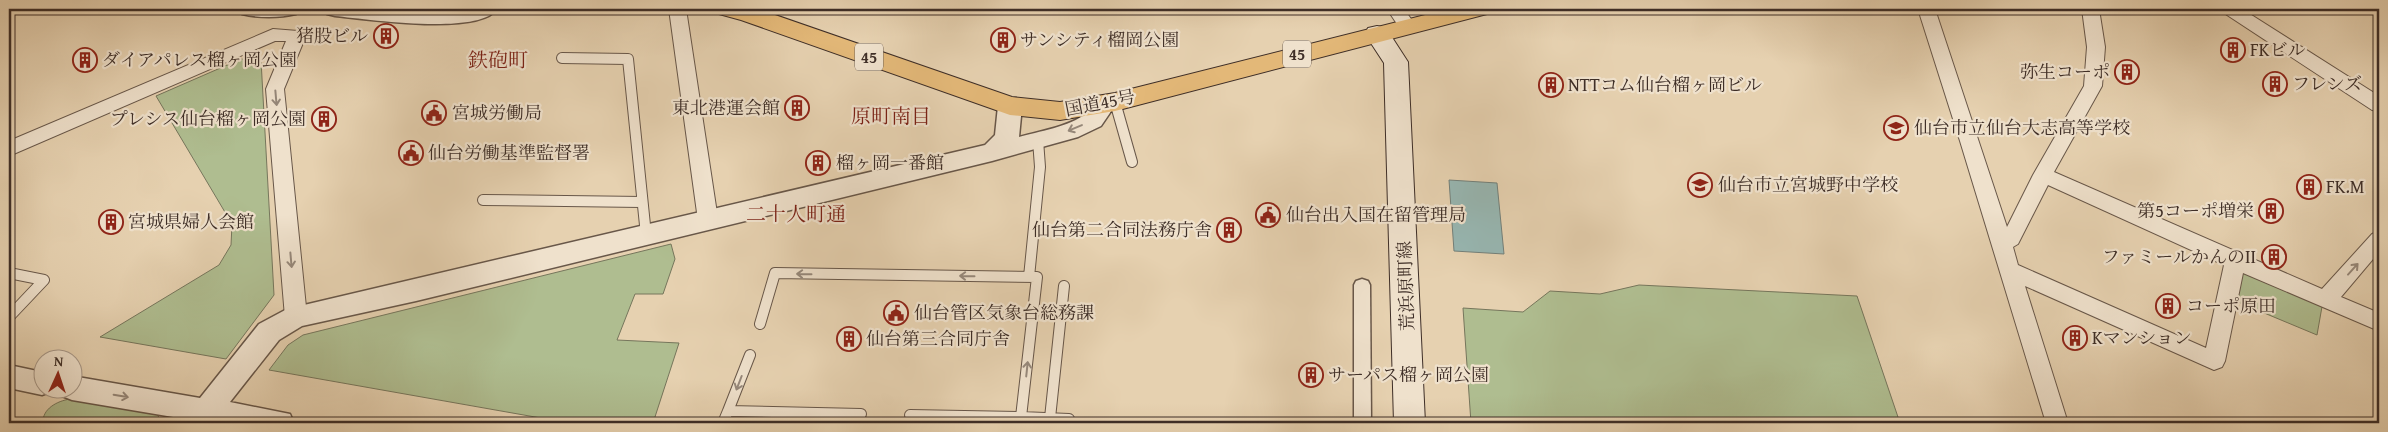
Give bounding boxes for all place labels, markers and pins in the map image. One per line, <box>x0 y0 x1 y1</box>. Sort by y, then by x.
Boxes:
place label: 猪股ビル <box>296 22 368 49</box>
building icon: 猪股ビル <box>373 23 399 49</box>
place label: サンシティ榴岡公園 <box>1020 26 1179 53</box>
building icon: サンシティ榴岡公園 <box>990 27 1016 53</box>
place label: FKビル <box>2250 36 2305 63</box>
building icon: FKビル <box>2220 37 2246 63</box>
place label: ダイアパレス榴ヶ岡公園 <box>102 46 297 73</box>
building icon: ダイアパレス榴ヶ岡公園 <box>72 47 98 73</box>
place label: 弥生コーポ <box>2020 58 2110 85</box>
building icon: 弥生コーポ <box>2114 59 2140 85</box>
place label: フレンズ <box>2292 70 2362 97</box>
place label: NTTコム仙台榴ヶ岡ビル <box>1568 71 1762 98</box>
building icon: フレンズ <box>2262 71 2288 97</box>
building icon: NTTコム仙台榴ヶ岡ビル <box>1538 72 1564 98</box>
place label: 東北港運会館 <box>672 94 780 121</box>
building icon: 東北港運会館 <box>784 95 810 121</box>
place label: 宮城労働局 <box>452 99 542 126</box>
public building icon: 宮城労働局 <box>421 100 447 126</box>
place label: プレシス仙台榴ヶ岡公園 <box>110 105 306 132</box>
building icon: プレシス仙台榴ヶ岡公園 <box>311 106 337 132</box>
place label: 仙台市立仙台大志高等学校 <box>1914 114 2130 141</box>
school or university icon: 仙台市立仙台大志高等学校 <box>1883 115 1909 141</box>
place label: 仙台労働基準監督署 <box>428 139 590 166</box>
public building icon: 仙台労働基準監督署 <box>398 140 424 166</box>
place label: 榴ヶ岡一番館 <box>836 149 944 176</box>
building icon: 榴ヶ岡一番館 <box>805 150 831 176</box>
place label: 仙台市立宮城野中学校 <box>1718 171 1898 198</box>
school or university icon: 仙台市立宮城野中学校 <box>1687 172 1713 198</box>
place label: FK.M <box>2326 173 2365 200</box>
building icon: FK.M <box>2296 174 2322 200</box>
place label: 第5コーポ増栄 <box>2137 197 2254 224</box>
building icon: 第5コーポ増栄 <box>2258 198 2284 224</box>
place label: 仙台出入国在留管理局 <box>1286 201 1466 228</box>
public building icon: 仙台出入国在留管理局 <box>1255 202 1281 228</box>
place label: 宮城県婦人会館 <box>128 208 254 235</box>
building icon: 宮城県婦人会館 <box>98 209 124 235</box>
place label: 仙台第二合同法務庁舎 <box>1032 216 1212 243</box>
building icon: 仙台第二合同法務庁舎 <box>1216 217 1242 243</box>
place label: ファミールかんのII <box>2102 243 2256 270</box>
building icon: ファミールかんのII <box>2261 244 2287 270</box>
place label: コーポ原田 <box>2186 292 2276 319</box>
building icon: コーポ原田 <box>2155 293 2181 319</box>
place label: 仙台管区気象台総務課 <box>914 299 1094 326</box>
public building icon: 仙台管区気象台総務課 <box>883 300 909 326</box>
place label: Kマンション <box>2092 324 2192 351</box>
place label: 仙台第三合同庁舎 <box>866 325 1010 352</box>
building icon: Kマンション <box>2062 325 2088 351</box>
building icon: 仙台第三合同庁舎 <box>836 326 862 352</box>
place label: サーパス榴ヶ岡公園 <box>1328 361 1489 388</box>
building icon: サーパス榴ヶ岡公園 <box>1298 362 1324 388</box>

